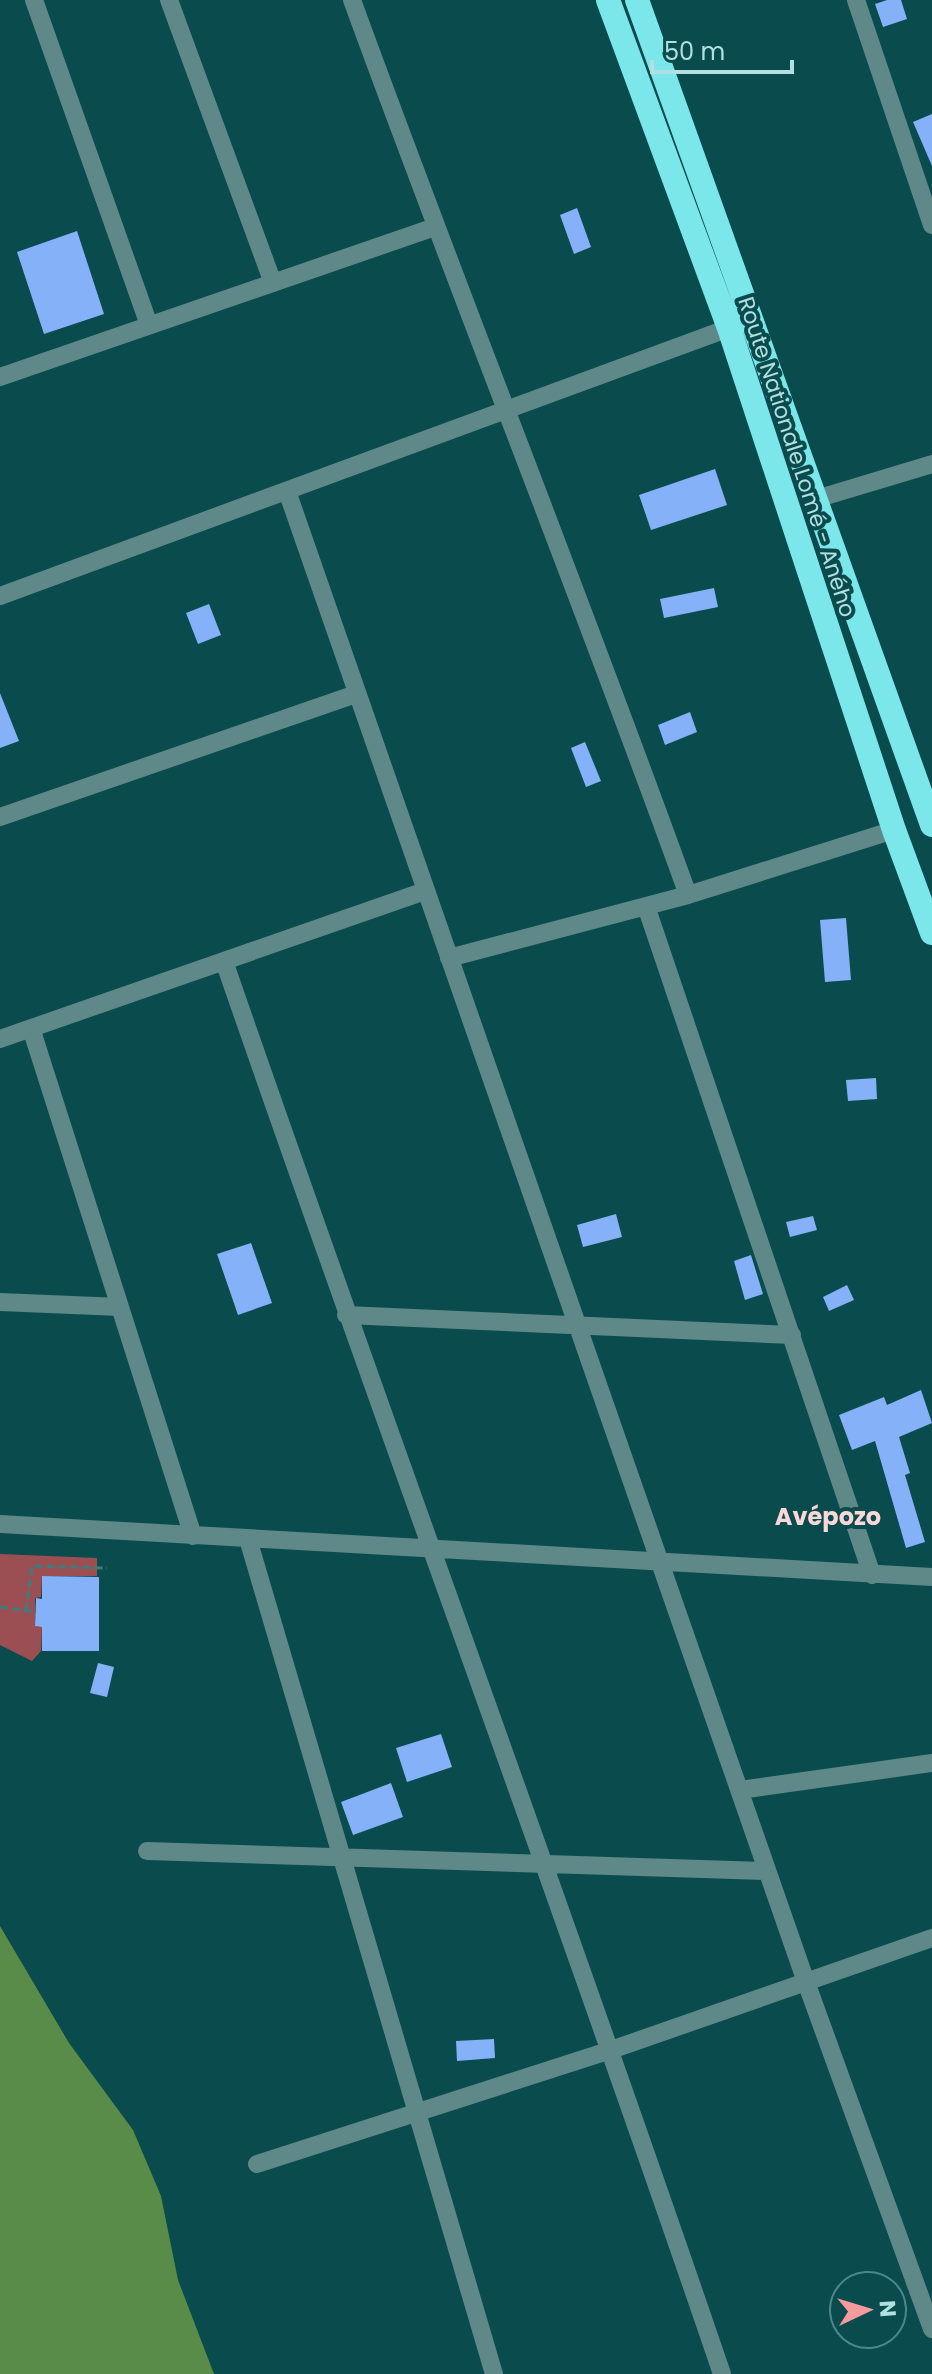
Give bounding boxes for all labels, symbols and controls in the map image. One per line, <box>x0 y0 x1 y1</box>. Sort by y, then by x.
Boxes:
scale bar <box>652 24 792 74</box>
text: 50 m <box>664 35 725 68</box>
street label: Route Nationale Lomé - Aného <box>730 293 864 621</box>
district label: Avépozo <box>775 1500 881 1533</box>
north arrow <box>828 2270 908 2350</box>
text: N <box>871 2299 903 2318</box>

